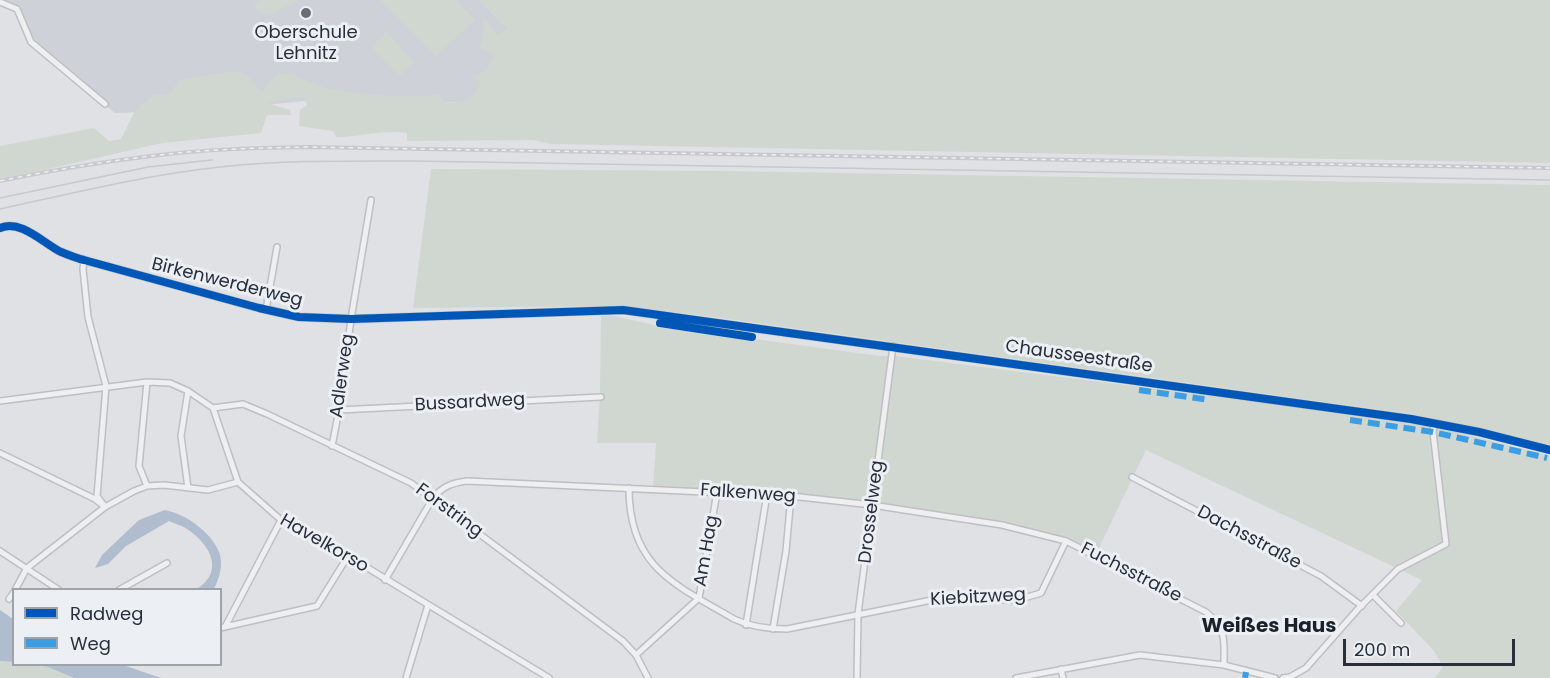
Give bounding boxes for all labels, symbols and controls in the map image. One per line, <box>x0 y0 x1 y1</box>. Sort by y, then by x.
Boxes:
marker: Oberschule Lehnitz <box>299 6 313 20</box>
place label: Oberschule Lehnitz <box>254 22 358 64</box>
street label: Birkenwerderweg <box>149 254 305 312</box>
street label: Adlerweg <box>326 333 360 419</box>
street label: Chausseestraße <box>1004 336 1154 378</box>
street label: Bussardweg <box>414 389 526 417</box>
street label: Drosselweg <box>855 459 889 565</box>
street label: Forstring <box>411 479 487 543</box>
street label: Falkenweg <box>700 480 796 508</box>
street label: Dachsstraße <box>1193 501 1305 575</box>
street label: Havelkorso <box>276 510 372 578</box>
street label: Am Hag <box>690 514 724 588</box>
street label: Fuchsstraße <box>1077 538 1185 608</box>
street label: Kiebitzweg <box>930 585 1026 611</box>
legend <box>12 588 222 666</box>
text: Radweg <box>70 601 143 626</box>
district label: Weißes Haus <box>1201 615 1337 639</box>
scale bar <box>1346 627 1518 665</box>
text: Weg <box>70 631 111 656</box>
text: 200 m <box>1354 637 1410 662</box>

